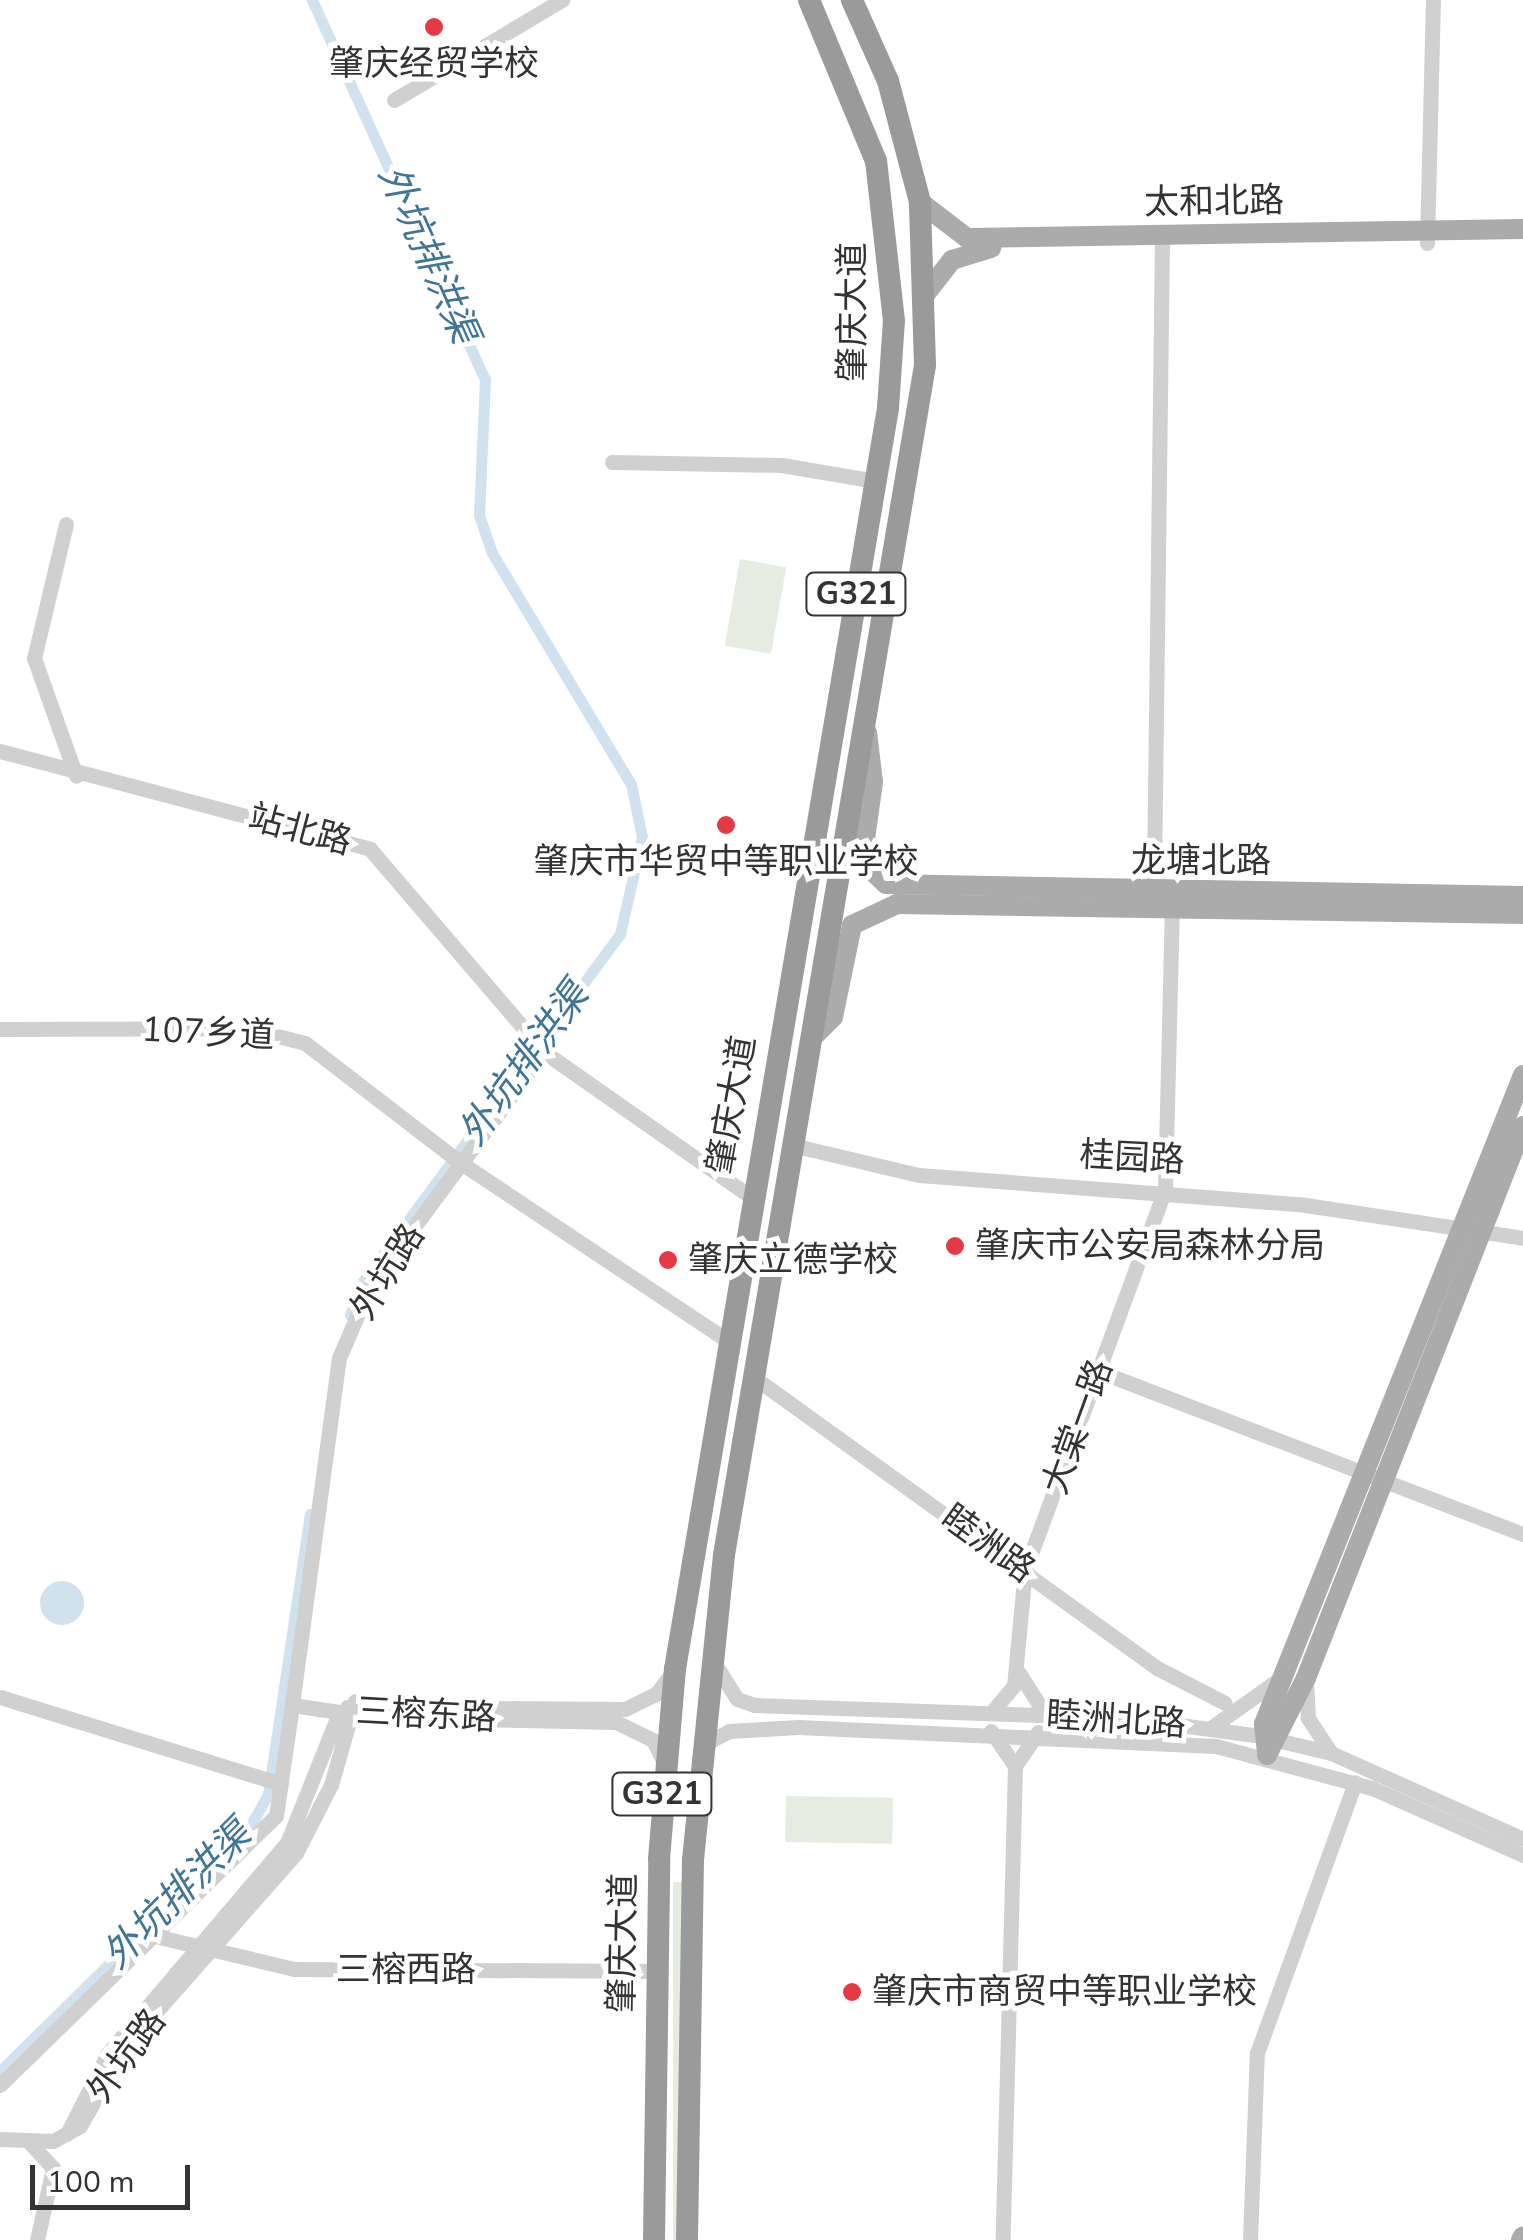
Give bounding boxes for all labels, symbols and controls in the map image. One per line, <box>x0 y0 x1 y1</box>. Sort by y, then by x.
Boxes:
marker: 肇庆经贸学校 <box>423 16 445 38</box>
place label: 肇庆经贸学校 <box>329 43 539 85</box>
water label: 外坑排洪渠 <box>369 158 487 350</box>
street label: 太和北路 <box>1144 180 1284 224</box>
street label: 肇庆大道 <box>832 242 874 382</box>
road number: G321 <box>804 567 908 621</box>
street label: 站北路 <box>244 796 356 864</box>
marker: 肇庆市华贸中等职业学校 <box>715 814 737 836</box>
street label: 龙塘北路 <box>1131 840 1271 882</box>
place label: 肇庆市华贸中等职业学校 <box>534 841 918 883</box>
water label: 外坑排洪渠 <box>450 974 598 1154</box>
street label: 107乡道 <box>140 1009 276 1057</box>
street label: 肇庆大道 <box>699 1032 765 1178</box>
street label: 桂园路 <box>1078 1134 1186 1182</box>
street label: 外坑路 <box>342 1216 434 1328</box>
place label: 肇庆市公安局森林分局 <box>975 1225 1325 1267</box>
marker: 肇庆市公安局森林分局 <box>944 1235 966 1257</box>
place label: 肇庆立德学校 <box>688 1239 898 1281</box>
marker: 肇庆立德学校 <box>657 1249 679 1271</box>
street label: 大棠一路 <box>1034 1354 1122 1500</box>
street label: 睦洲路 <box>933 1496 1043 1592</box>
street label: 三榕东路 <box>355 1690 497 1740</box>
street label: 睦洲北路 <box>1045 1694 1187 1746</box>
road number: G321 <box>610 1767 714 1821</box>
water label: 外坑排洪渠 <box>94 1812 260 1978</box>
street label: 肇庆大道 <box>601 1873 645 2013</box>
street label: 三榕西路 <box>336 1949 476 1991</box>
place label: 肇庆市商贸中等职业学校 <box>872 1971 1257 2013</box>
marker: 肇庆市商贸中等职业学校 <box>841 1981 863 2003</box>
street label: 外坑路 <box>79 2001 175 2111</box>
scale bar <box>35 2145 195 2207</box>
text: 100 m <box>47 2162 134 2203</box>

